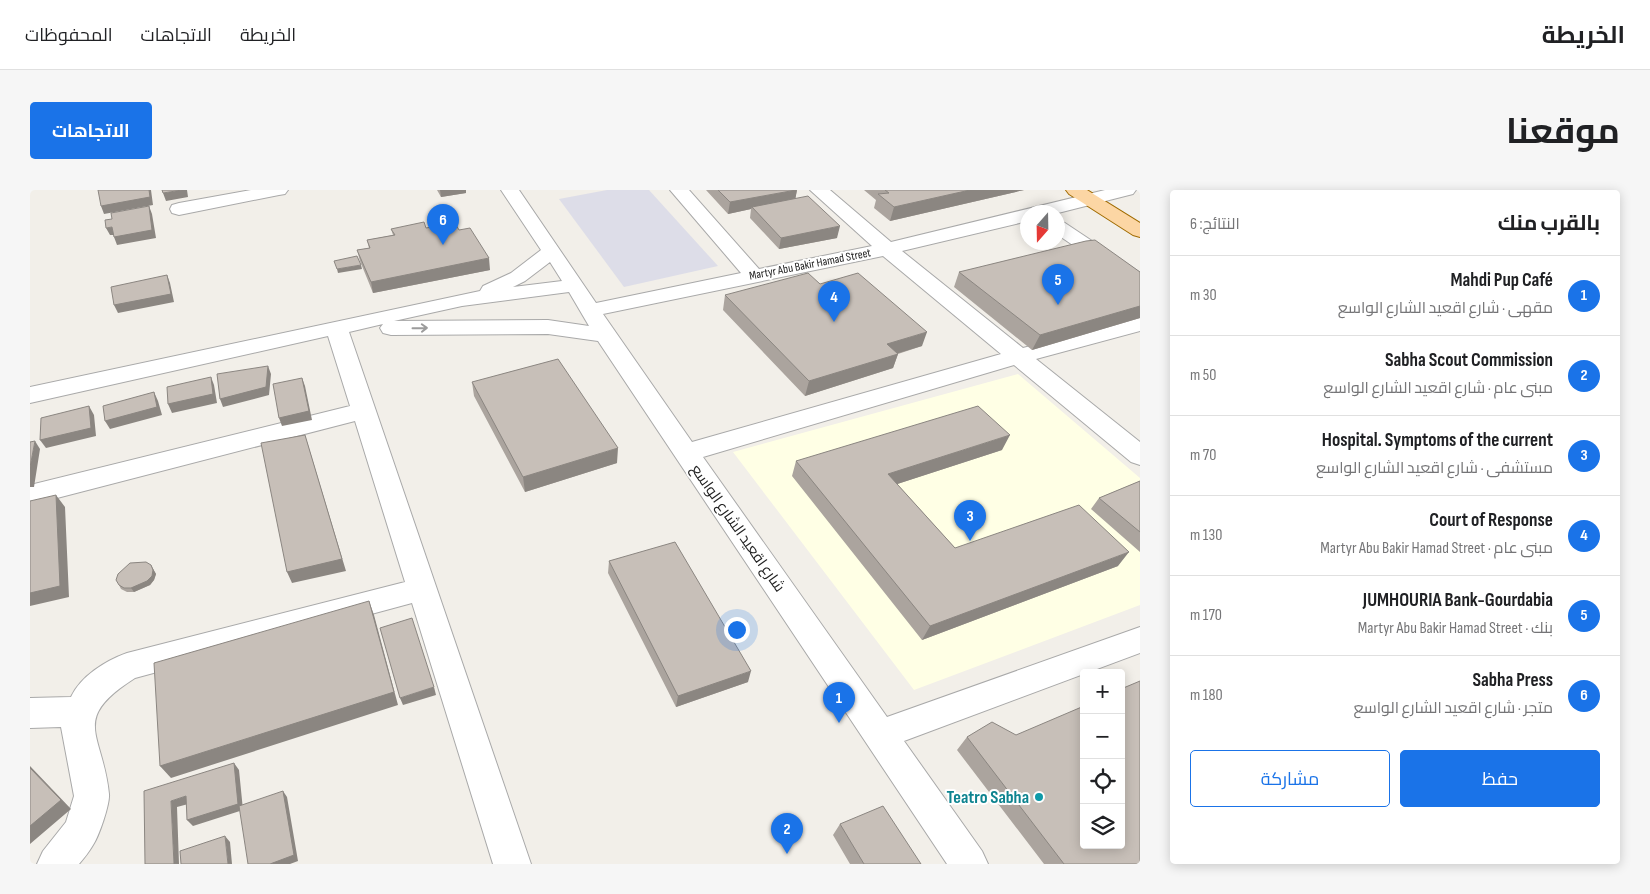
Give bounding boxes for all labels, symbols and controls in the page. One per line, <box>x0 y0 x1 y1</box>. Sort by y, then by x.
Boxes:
text: الخريطة <box>1542 21 1625 50</box>
text: المحفوظات <box>25 25 113 46</box>
text: الاتجاهات <box>141 25 212 46</box>
text: الخريطة <box>240 25 296 46</box>
button: الاتجاهات <box>30 102 152 159</box>
text: موقعنا <box>1506 111 1620 154</box>
pin: 6 <box>427 204 459 245</box>
north arrow <box>1020 205 1065 250</box>
text: بالقرب منك <box>1498 211 1600 236</box>
text: النتائج: 6 <box>1190 215 1240 234</box>
street label: Martyr Abu Bakir Hamad Street <box>748 245 873 284</box>
pin: 5 <box>1042 264 1074 305</box>
text: Mahdi Pup Café <box>1451 269 1553 292</box>
pin: 4 <box>818 281 850 322</box>
text: 30 m <box>1190 286 1217 305</box>
text: 1 <box>1581 286 1587 305</box>
text: مقهى · شارع اقعيد الشارع الواسع <box>1338 299 1553 318</box>
one-way arrow <box>412 323 428 333</box>
text: Sabha Scout Commission <box>1385 349 1553 372</box>
text: 50 m <box>1190 366 1216 385</box>
text: 2 <box>1581 366 1588 385</box>
text: مبنى عام · شارع اقعيد الشارع الواسع <box>1323 379 1553 398</box>
text: Hospital. Symptoms of the current <box>1322 429 1553 452</box>
text: 70 m <box>1190 446 1216 465</box>
text: 3 <box>1580 446 1588 465</box>
text: مستشفى · شارع اقعيد الشارع الواسع <box>1316 459 1553 478</box>
street label: شارع اقعيد الشارع الواسع <box>685 461 789 596</box>
pin: 3 <box>954 500 986 541</box>
text: Court of Response <box>1429 509 1553 532</box>
text: 130 m <box>1190 526 1222 545</box>
text: 4 <box>1580 526 1588 545</box>
text: مبنى عام · Martyr Abu Bakir Hamad Street <box>1320 539 1553 558</box>
text: JUMHOURIA Bank-Gourdabia <box>1363 589 1553 612</box>
text: 170 m <box>1190 606 1222 625</box>
text: 5 <box>1580 606 1588 625</box>
your location <box>724 617 750 643</box>
text: بنك · Martyr Abu Bakir Hamad Street <box>1358 619 1553 638</box>
map controls <box>1080 669 1125 849</box>
button: + <box>1080 669 1125 714</box>
text: Sabha Press <box>1472 669 1553 692</box>
pin: 1 <box>823 682 855 723</box>
text: 180 m <box>1190 686 1223 705</box>
text: 6 <box>1580 686 1588 705</box>
text: متجر · شارع اقعيد الشارع الواسع <box>1353 699 1553 718</box>
button: − <box>1080 714 1125 759</box>
button: مشاركة <box>1190 750 1390 807</box>
button: حفظ <box>1400 750 1600 807</box>
button: locate <box>1080 759 1125 804</box>
place label: Teatro Sabha <box>947 787 1029 808</box>
marker: Teatro Sabha <box>1033 791 1045 803</box>
button: layers <box>1080 804 1125 849</box>
pin: 2 <box>771 813 803 854</box>

